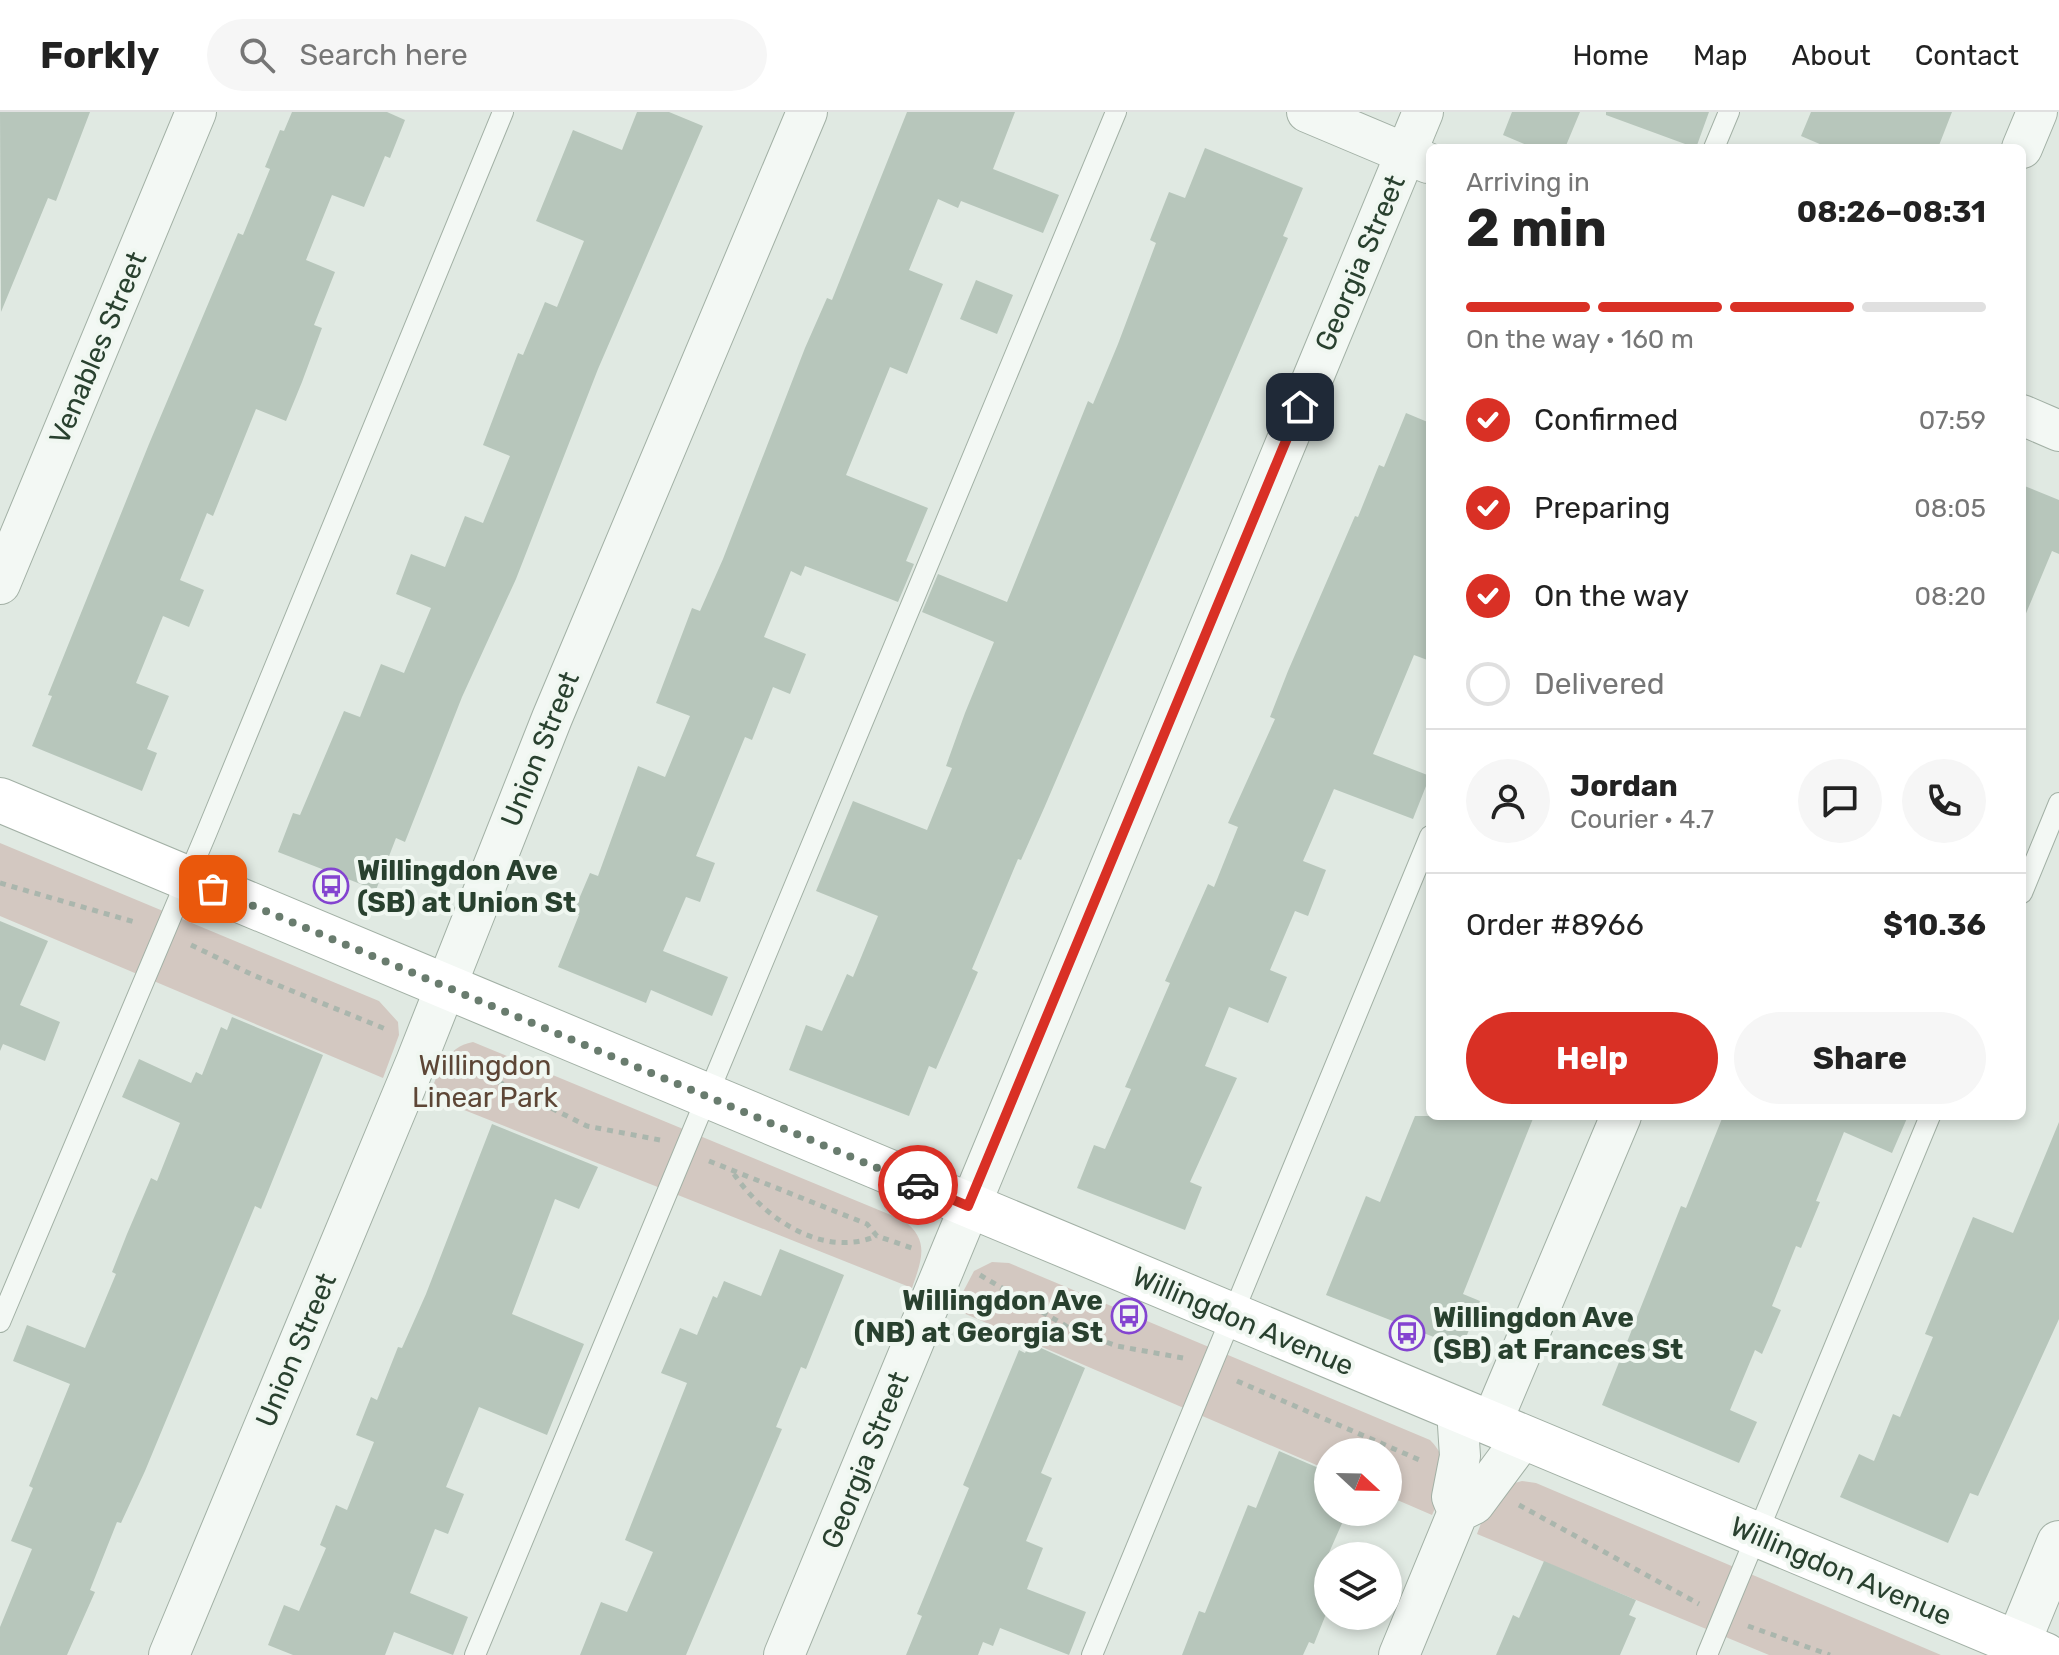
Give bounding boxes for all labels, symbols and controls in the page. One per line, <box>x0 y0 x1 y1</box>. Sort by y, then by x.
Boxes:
search box <box>207 19 767 91</box>
text: Forkly <box>40 32 159 78</box>
icon: search <box>235 33 279 77</box>
text: Search here <box>299 37 468 73</box>
text: Home <box>1572 39 1649 72</box>
text: Map <box>1693 39 1747 72</box>
text: About <box>1791 39 1871 72</box>
text: Contact <box>1915 39 2019 72</box>
text: Arriving in <box>1466 167 1590 198</box>
street label: Georgia Street <box>1308 170 1412 356</box>
text: 08:26–08:31 <box>1797 194 1986 230</box>
text: 2 min <box>1466 197 1607 259</box>
street label: Venables Street <box>43 247 153 449</box>
text: On the way · 160 m <box>1466 324 1694 355</box>
pin <box>1266 373 1334 441</box>
icon: home <box>1278 385 1322 429</box>
icon: check <box>1466 398 1510 442</box>
text: Confirmed <box>1534 402 1678 438</box>
text: 07:59 <box>1919 405 1986 436</box>
icon: check <box>1466 486 1510 530</box>
text: Preparing <box>1534 490 1670 526</box>
text: 08:05 <box>1914 493 1986 524</box>
icon: check <box>1466 574 1510 618</box>
text: On the way <box>1534 578 1689 614</box>
text: 08:20 <box>1915 581 1986 612</box>
text: Delivered <box>1534 666 1665 702</box>
street label: Union Street <box>494 667 586 831</box>
button: person <box>1466 759 1550 843</box>
button: chat <box>1798 759 1882 843</box>
button: phone <box>1902 759 1986 843</box>
text: Jordan <box>1570 768 1678 804</box>
text: Courier · 4.7 <box>1570 804 1714 835</box>
place label: Willingdon Ave (SB) at Union St <box>357 854 576 919</box>
pin <box>179 855 247 923</box>
icon: bag <box>191 867 235 911</box>
bus stop icon: Willingdon Ave (SB) at Union St <box>312 867 350 905</box>
text: Order #8966 <box>1466 907 1644 943</box>
text: $10.36 <box>1883 907 1986 943</box>
button: Help <box>1466 1012 1718 1104</box>
button: Share <box>1734 1012 1986 1104</box>
park label: Willingdon Linear Park <box>412 1049 558 1114</box>
courier <box>878 1145 958 1225</box>
icon: car <box>896 1163 940 1207</box>
street label: Willingdon Avenue <box>1127 1259 1359 1383</box>
street label: Union Street <box>249 1268 343 1432</box>
place label: Willingdon Ave (NB) at Georgia St <box>854 1284 1103 1349</box>
bus stop icon: Willingdon Ave (NB) at Georgia St <box>1110 1297 1148 1335</box>
place label: Willingdon Ave (SB) at Frances St <box>1433 1301 1683 1366</box>
bus stop icon: Willingdon Ave (SB) at Frances St <box>1388 1314 1426 1352</box>
street label: Georgia Street <box>815 1367 916 1553</box>
north arrow <box>1314 1438 1402 1526</box>
map controls <box>1314 1438 1402 1630</box>
street label: Willingdon Avenue <box>1725 1509 1957 1633</box>
button: layers <box>1314 1542 1402 1630</box>

